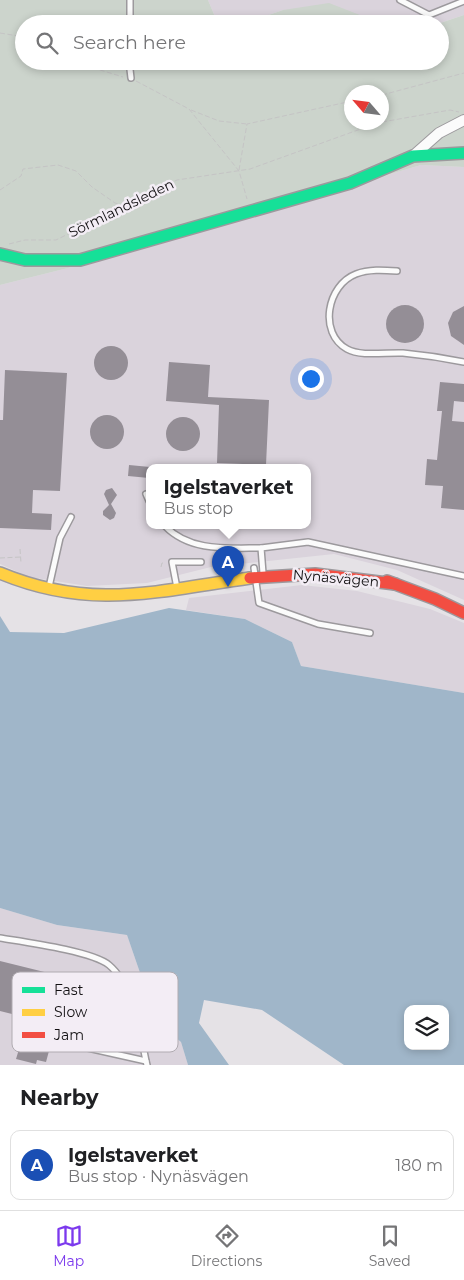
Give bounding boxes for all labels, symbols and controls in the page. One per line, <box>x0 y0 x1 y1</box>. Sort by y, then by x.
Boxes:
search box <box>15 15 449 70</box>
icon: search <box>33 29 61 57</box>
text: Search here <box>73 31 186 54</box>
north arrow <box>344 85 389 130</box>
street label: Sörmlandsleden <box>65 175 177 241</box>
your location <box>298 366 324 392</box>
popup <box>146 464 311 529</box>
text: Igelstaverket <box>163 476 294 499</box>
text: Bus stop <box>163 499 233 518</box>
pin: A <box>212 546 244 587</box>
street label: Nynäsvägen <box>292 565 380 591</box>
legend <box>12 972 178 1052</box>
text: Fast <box>54 981 84 999</box>
text: Slow <box>54 1003 88 1021</box>
map controls <box>404 1005 449 1050</box>
button: layers <box>404 1005 449 1050</box>
text: Jam <box>53 1026 84 1044</box>
text: Nearby <box>20 1085 99 1110</box>
text: Igelstaverket <box>68 1144 198 1167</box>
text: A <box>31 1156 43 1175</box>
text: 180 m <box>395 1156 443 1175</box>
text: Bus stop · Nynäsvägen <box>68 1167 249 1186</box>
tab: Map <box>53 1222 84 1270</box>
tab: Directions <box>191 1222 262 1270</box>
tab: Saved <box>369 1222 411 1270</box>

